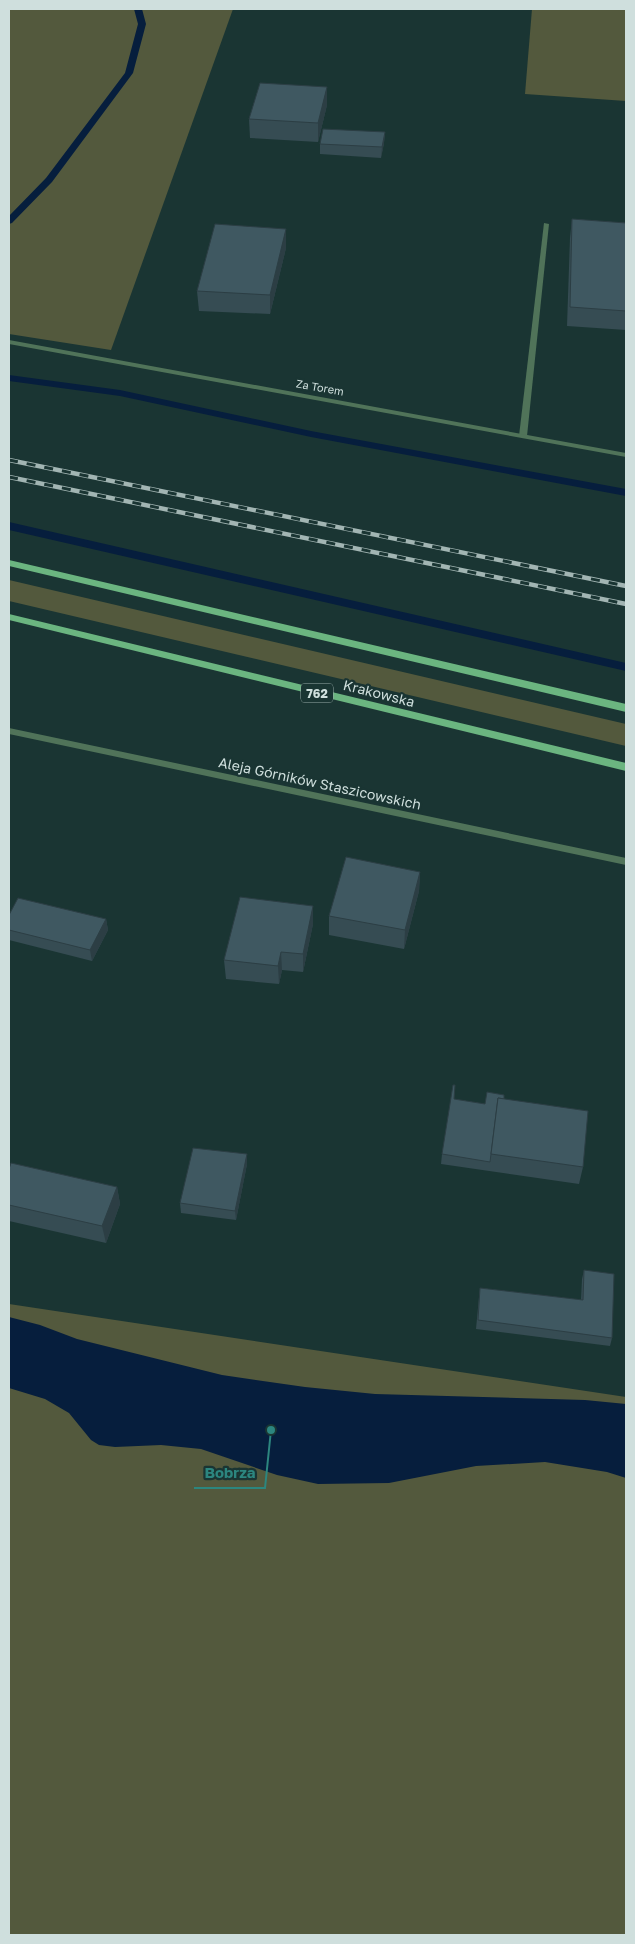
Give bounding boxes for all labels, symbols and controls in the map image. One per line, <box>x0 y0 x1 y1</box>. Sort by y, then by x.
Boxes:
street label: Za Torem <box>295 376 345 398</box>
street label: Krakowska <box>341 676 417 710</box>
road number: 762 <box>301 684 333 702</box>
street label: Aleja Górników Staszicowskich <box>217 753 423 813</box>
callout: Bobrza <box>194 1458 265 1488</box>
text: Bobrza <box>204 1463 256 1481</box>

